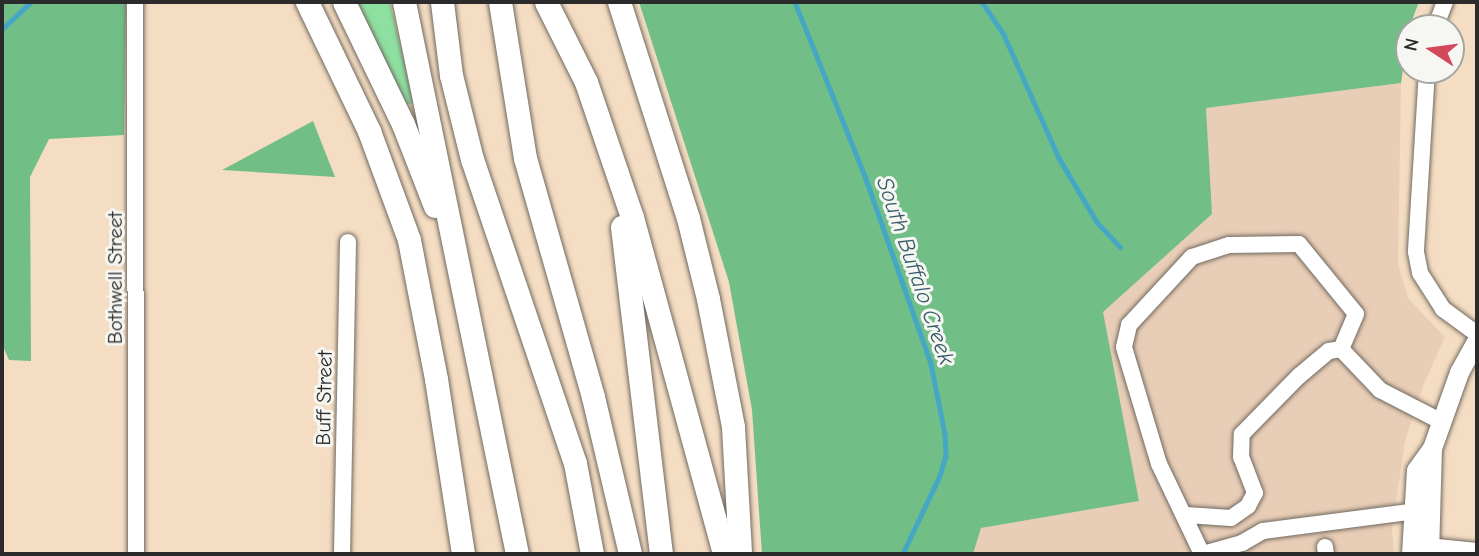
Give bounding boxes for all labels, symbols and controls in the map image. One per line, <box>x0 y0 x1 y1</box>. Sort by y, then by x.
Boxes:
north arrow <box>1395 14 1465 84</box>
text: N <box>1399 36 1424 53</box>
water label: South Buffalo Creek <box>870 174 960 368</box>
street label: Bothwell Street <box>102 212 128 344</box>
street label: Buff Street <box>311 350 337 446</box>

